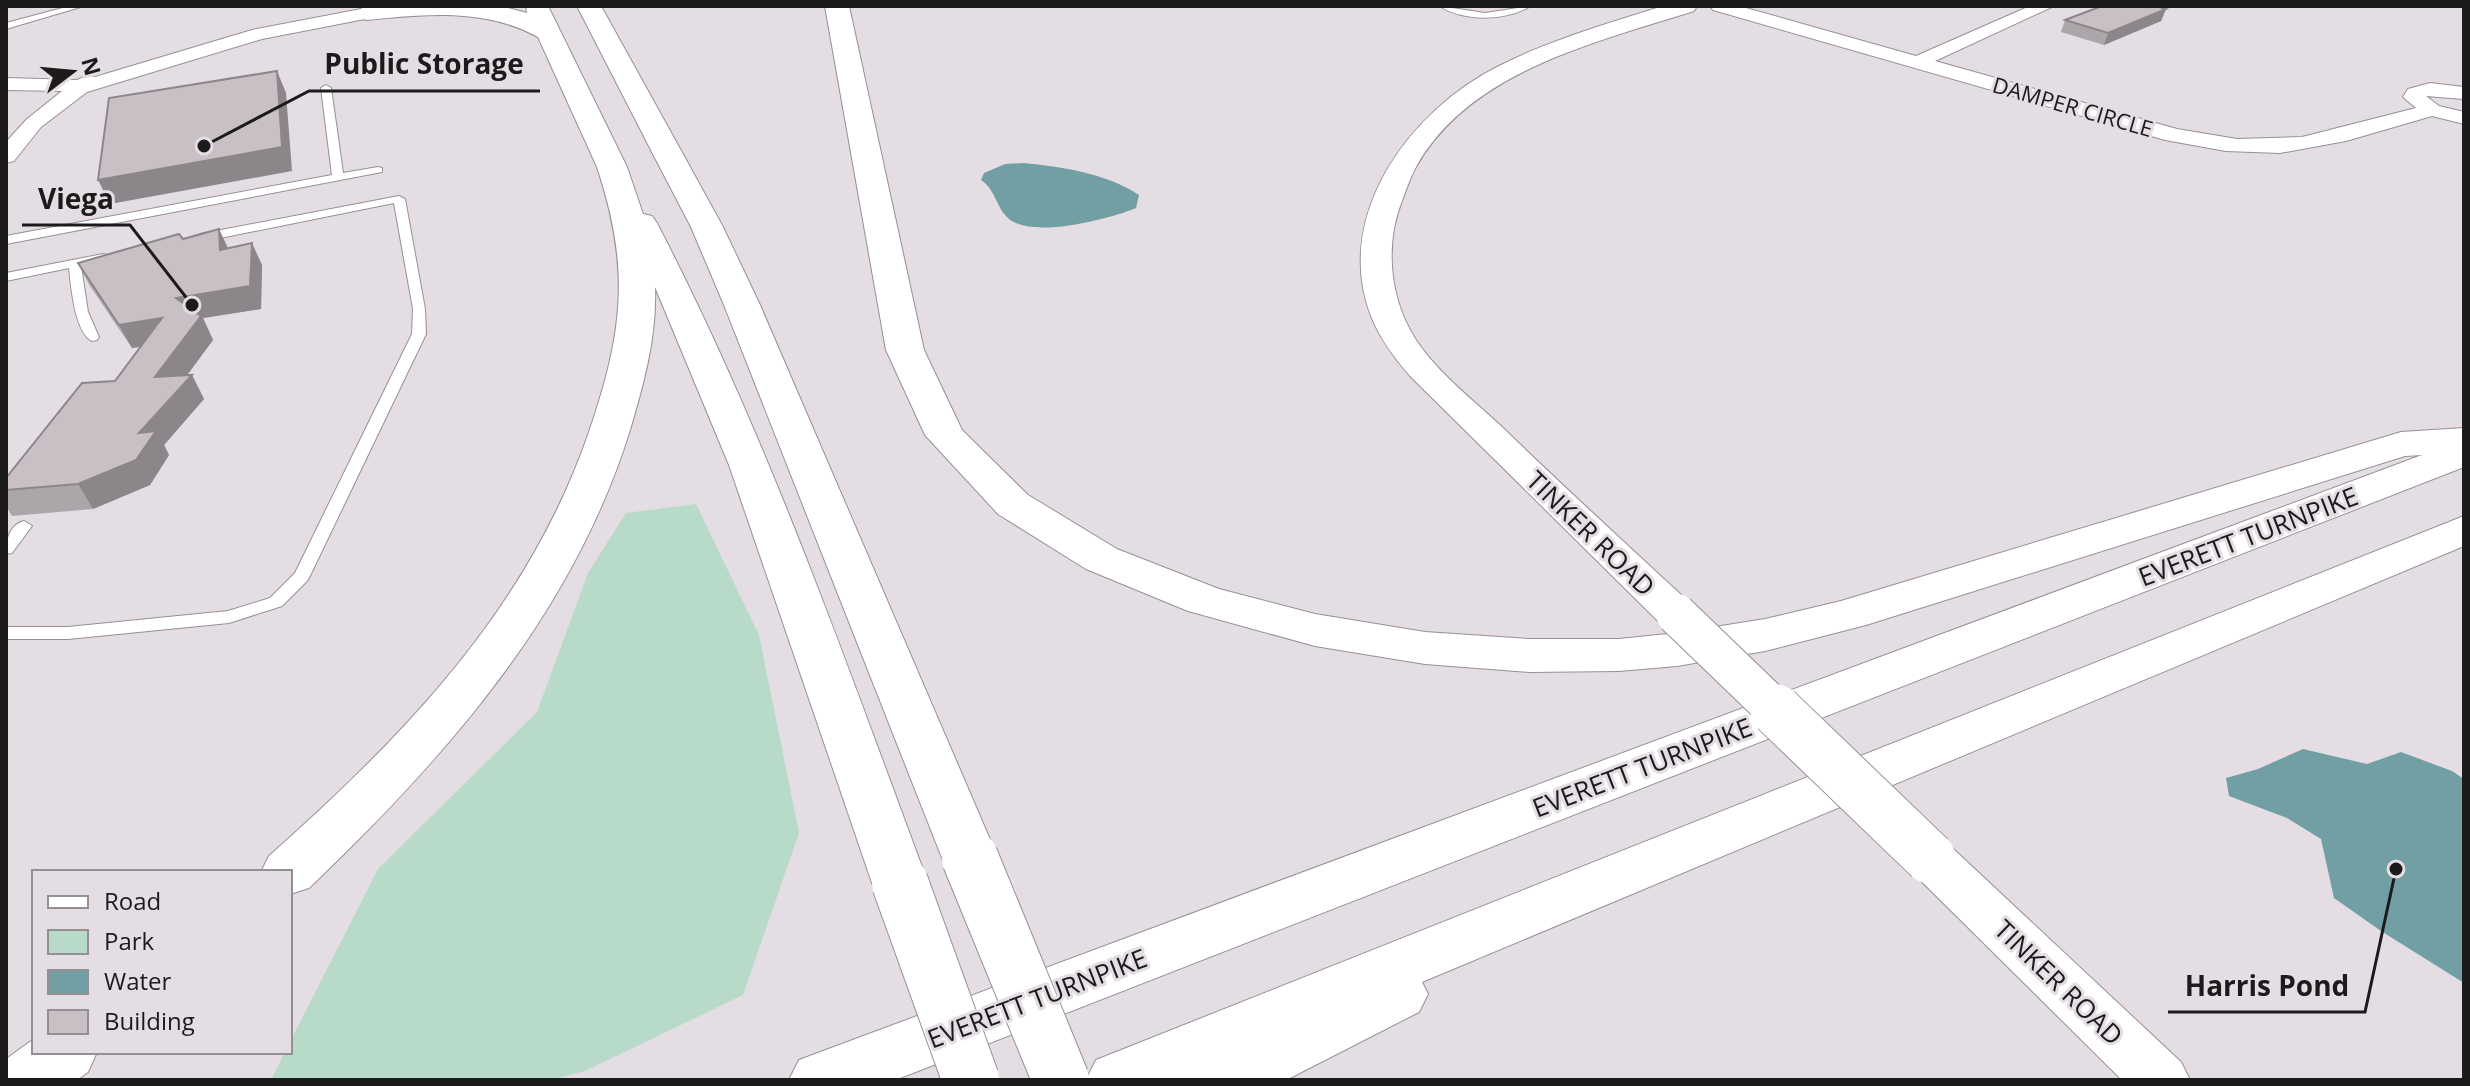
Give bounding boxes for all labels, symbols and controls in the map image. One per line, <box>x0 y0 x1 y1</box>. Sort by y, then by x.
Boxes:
north arrow <box>32 32 112 112</box>
callout: Public Storage <box>309 39 540 91</box>
text: Public Storage <box>324 44 524 82</box>
text: N <box>75 53 109 79</box>
street label: DAMPER CIRCLE <box>1989 69 2157 143</box>
callout: Viega <box>22 173 130 225</box>
text: Viega <box>38 179 114 217</box>
street label: TINKER ROAD <box>1519 462 1663 604</box>
street label: EVERETT TURNPIKE <box>2133 478 2363 594</box>
street label: EVERETT TURNPIKE <box>1527 709 1757 825</box>
legend <box>32 870 292 1054</box>
text: Road <box>104 884 161 917</box>
street label: TINKER ROAD <box>1987 911 2131 1053</box>
text: Park <box>104 924 155 957</box>
street label: EVERETT TURNPIKE <box>922 940 1152 1056</box>
callout: Harris Pond <box>2168 960 2365 1012</box>
text: Water <box>104 964 172 997</box>
text: Harris Pond <box>2185 966 2349 1004</box>
text: Building <box>104 1004 195 1037</box>

